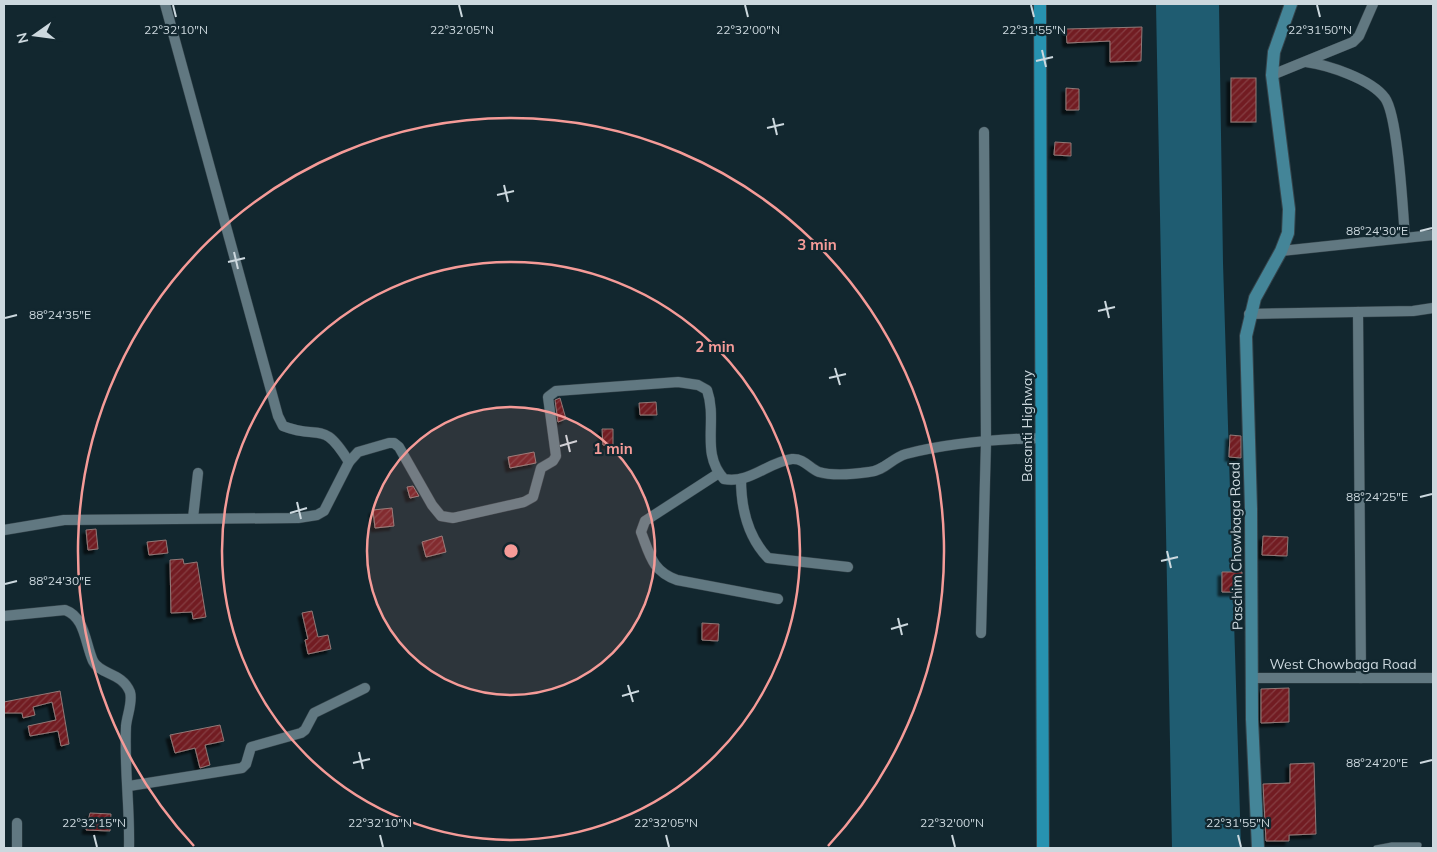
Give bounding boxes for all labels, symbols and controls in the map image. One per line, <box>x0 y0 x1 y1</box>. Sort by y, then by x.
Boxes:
north arrow <box>10 10 60 60</box>
text: 22°32'10"N <box>144 22 208 37</box>
text: 22°32'05"N <box>430 22 494 37</box>
text: 22°32'00"N <box>716 22 780 37</box>
text: 22°31'55"N <box>1002 22 1066 37</box>
text: 22°31'50"N <box>1288 22 1352 37</box>
text: N <box>12 31 32 45</box>
text: 88°24'30"E <box>1346 223 1408 238</box>
text: 3 min <box>797 235 837 254</box>
text: 88°24'35"E <box>29 307 91 322</box>
text: 2 min <box>695 337 735 356</box>
street label: Basanti Highway <box>1018 370 1036 482</box>
text: 1 min <box>593 439 633 458</box>
street label: Paschim Chowbaga Road <box>1226 462 1246 630</box>
text: 88°24'25"E <box>1346 489 1408 504</box>
centre of rings <box>502 542 520 560</box>
text: 88°24'30"E <box>29 573 91 588</box>
street label: West Chowbaga Road <box>1269 655 1417 673</box>
text: 88°24'20"E <box>1346 755 1408 770</box>
text: 22°32'15"N <box>62 815 126 830</box>
text: 22°32'10"N <box>348 815 412 830</box>
text: 22°32'05"N <box>634 815 698 830</box>
text: 22°32'00"N <box>920 815 984 830</box>
text: 22°31'55"N <box>1206 815 1270 830</box>

